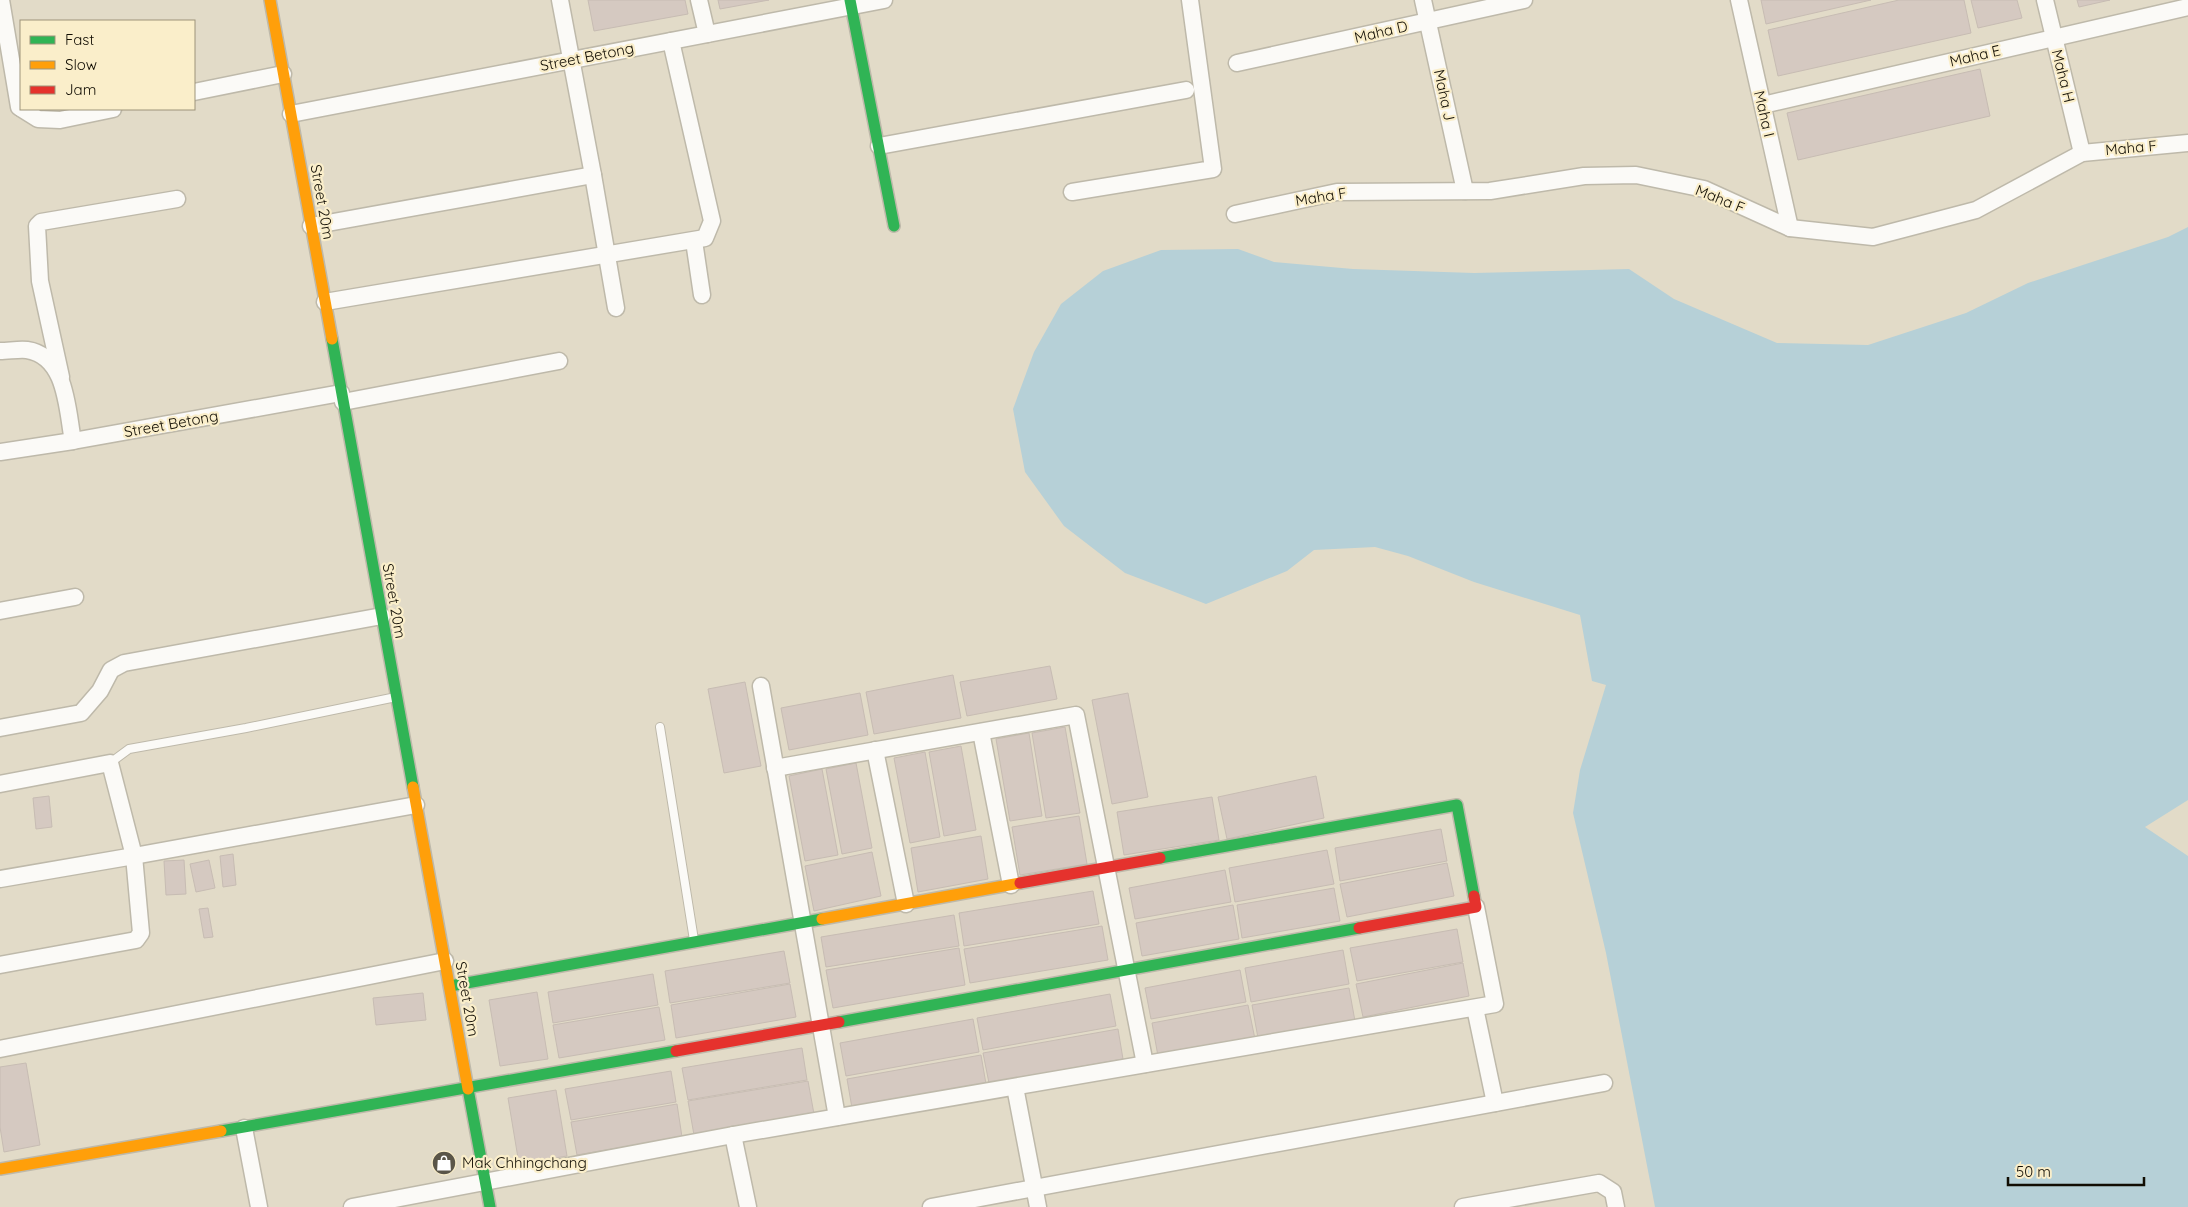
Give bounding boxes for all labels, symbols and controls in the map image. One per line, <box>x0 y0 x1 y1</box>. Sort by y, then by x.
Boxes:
street label: Maha D <box>1352 16 1410 47</box>
legend <box>20 20 195 110</box>
text: Fast <box>65 30 94 49</box>
street label: Street Betong <box>538 38 636 75</box>
street label: Maha E <box>1948 40 2002 71</box>
street label: Maha H <box>2048 47 2079 104</box>
text: Slow <box>65 55 97 74</box>
street label: Maha J <box>1430 68 1459 122</box>
text: Jam <box>65 80 96 99</box>
street label: Maha I <box>1750 89 1779 139</box>
street label: Maha F <box>2104 136 2158 159</box>
street label: Street 20m <box>307 163 338 241</box>
street label: Maha F <box>1693 180 1748 217</box>
street label: Maha F <box>1294 183 1348 210</box>
street label: Street Betong <box>122 406 220 441</box>
street label: Street 20m <box>379 562 410 640</box>
street label: Street 20m <box>452 960 483 1038</box>
shop icon: Mak Chhingchang <box>431 1150 457 1176</box>
place label: Mak Chhingchang <box>462 1153 587 1172</box>
scale bar <box>2008 1154 2144 1186</box>
text: 50 m <box>2016 1162 2051 1181</box>

